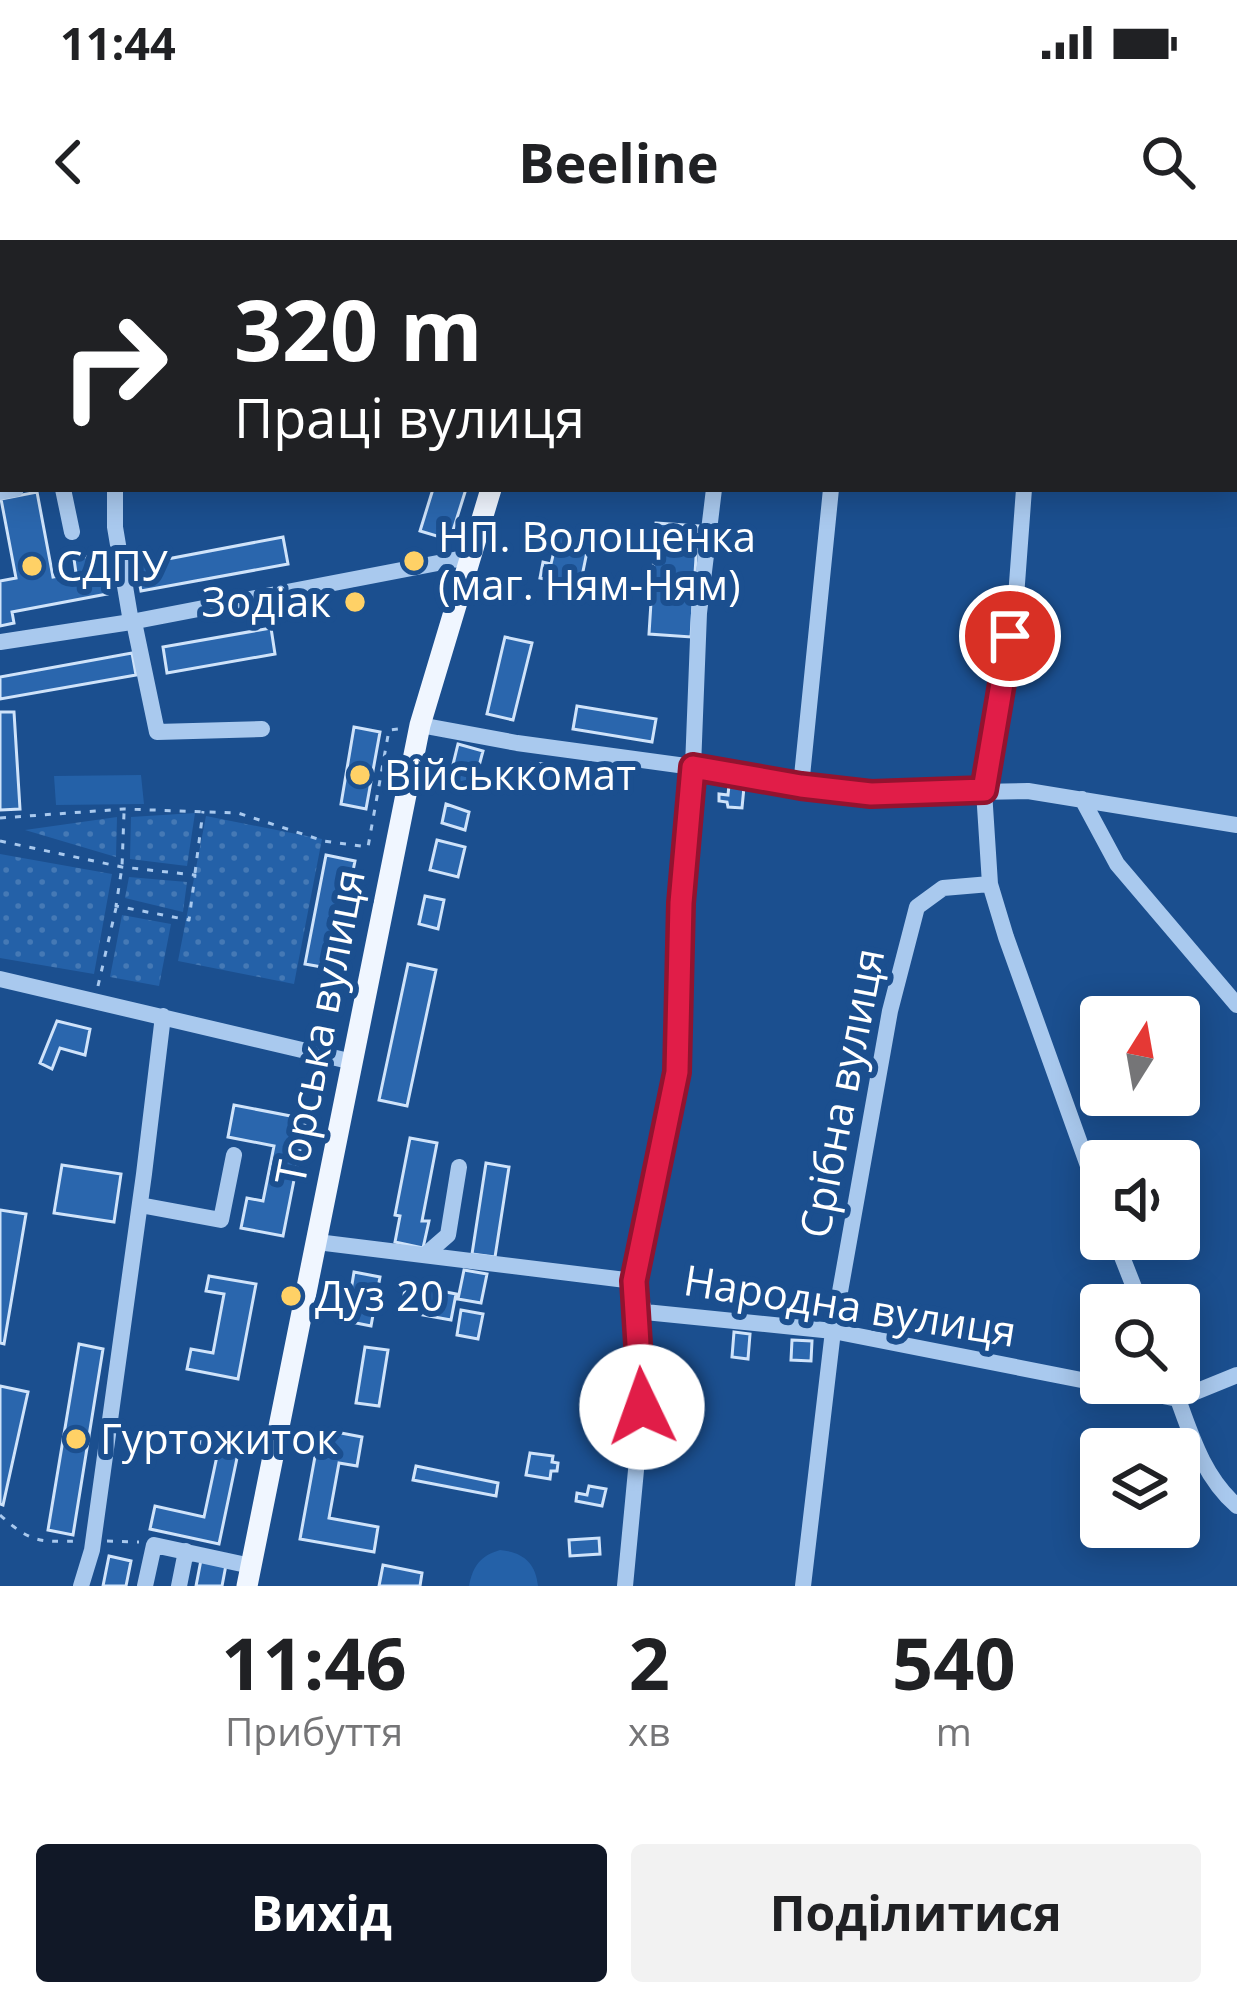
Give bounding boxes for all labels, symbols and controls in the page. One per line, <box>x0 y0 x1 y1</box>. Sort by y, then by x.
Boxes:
text: 11:44 <box>60 12 176 73</box>
text: Beeline <box>518 125 719 199</box>
icon: back <box>36 129 102 195</box>
icon: search <box>1135 129 1201 195</box>
text: 320 m <box>234 271 482 386</box>
icon: right <box>36 288 192 444</box>
text: Праці вулиця <box>234 380 585 454</box>
place label: НП. Волощенка (маг. Ням-Ням) <box>438 507 756 612</box>
place label: СДПУ <box>56 536 168 593</box>
marker: НП. Волощенка (маг. Ням-Ням) <box>401 548 427 574</box>
marker: СДПУ <box>19 553 45 579</box>
place label: Зодіак <box>201 572 331 629</box>
pin <box>959 585 1061 687</box>
marker: Зодіак <box>342 589 368 615</box>
icon: arrive <box>977 603 1043 669</box>
place label: Військкомат <box>384 745 636 802</box>
marker: Військкомат <box>347 762 373 788</box>
street label: Торська вулиця <box>260 864 377 1189</box>
street label: Срібна вулиця <box>785 943 897 1242</box>
north arrow <box>1080 996 1200 1116</box>
map controls <box>1080 996 1200 1548</box>
button: sound <box>1080 1140 1200 1260</box>
street label: Народна вулиця <box>680 1250 1020 1359</box>
place label: Дуз 20 <box>315 1266 444 1323</box>
marker: Дуз 20 <box>278 1283 304 1309</box>
button: search <box>1080 1284 1200 1404</box>
position arrow <box>579 1344 705 1470</box>
place label: Гуртожиток <box>100 1409 338 1466</box>
marker: Гуртожиток <box>63 1426 89 1452</box>
button: layers <box>1080 1428 1200 1548</box>
text: 11:46 <box>221 1613 407 1711</box>
text: 2 <box>629 1613 670 1711</box>
text: 540 <box>892 1613 1016 1711</box>
text: Прибуття <box>225 1704 403 1757</box>
text: хв <box>628 1704 671 1757</box>
text: m <box>936 1704 972 1757</box>
button: Вихід <box>36 1844 607 1982</box>
button: Поділитися <box>631 1844 1201 1982</box>

